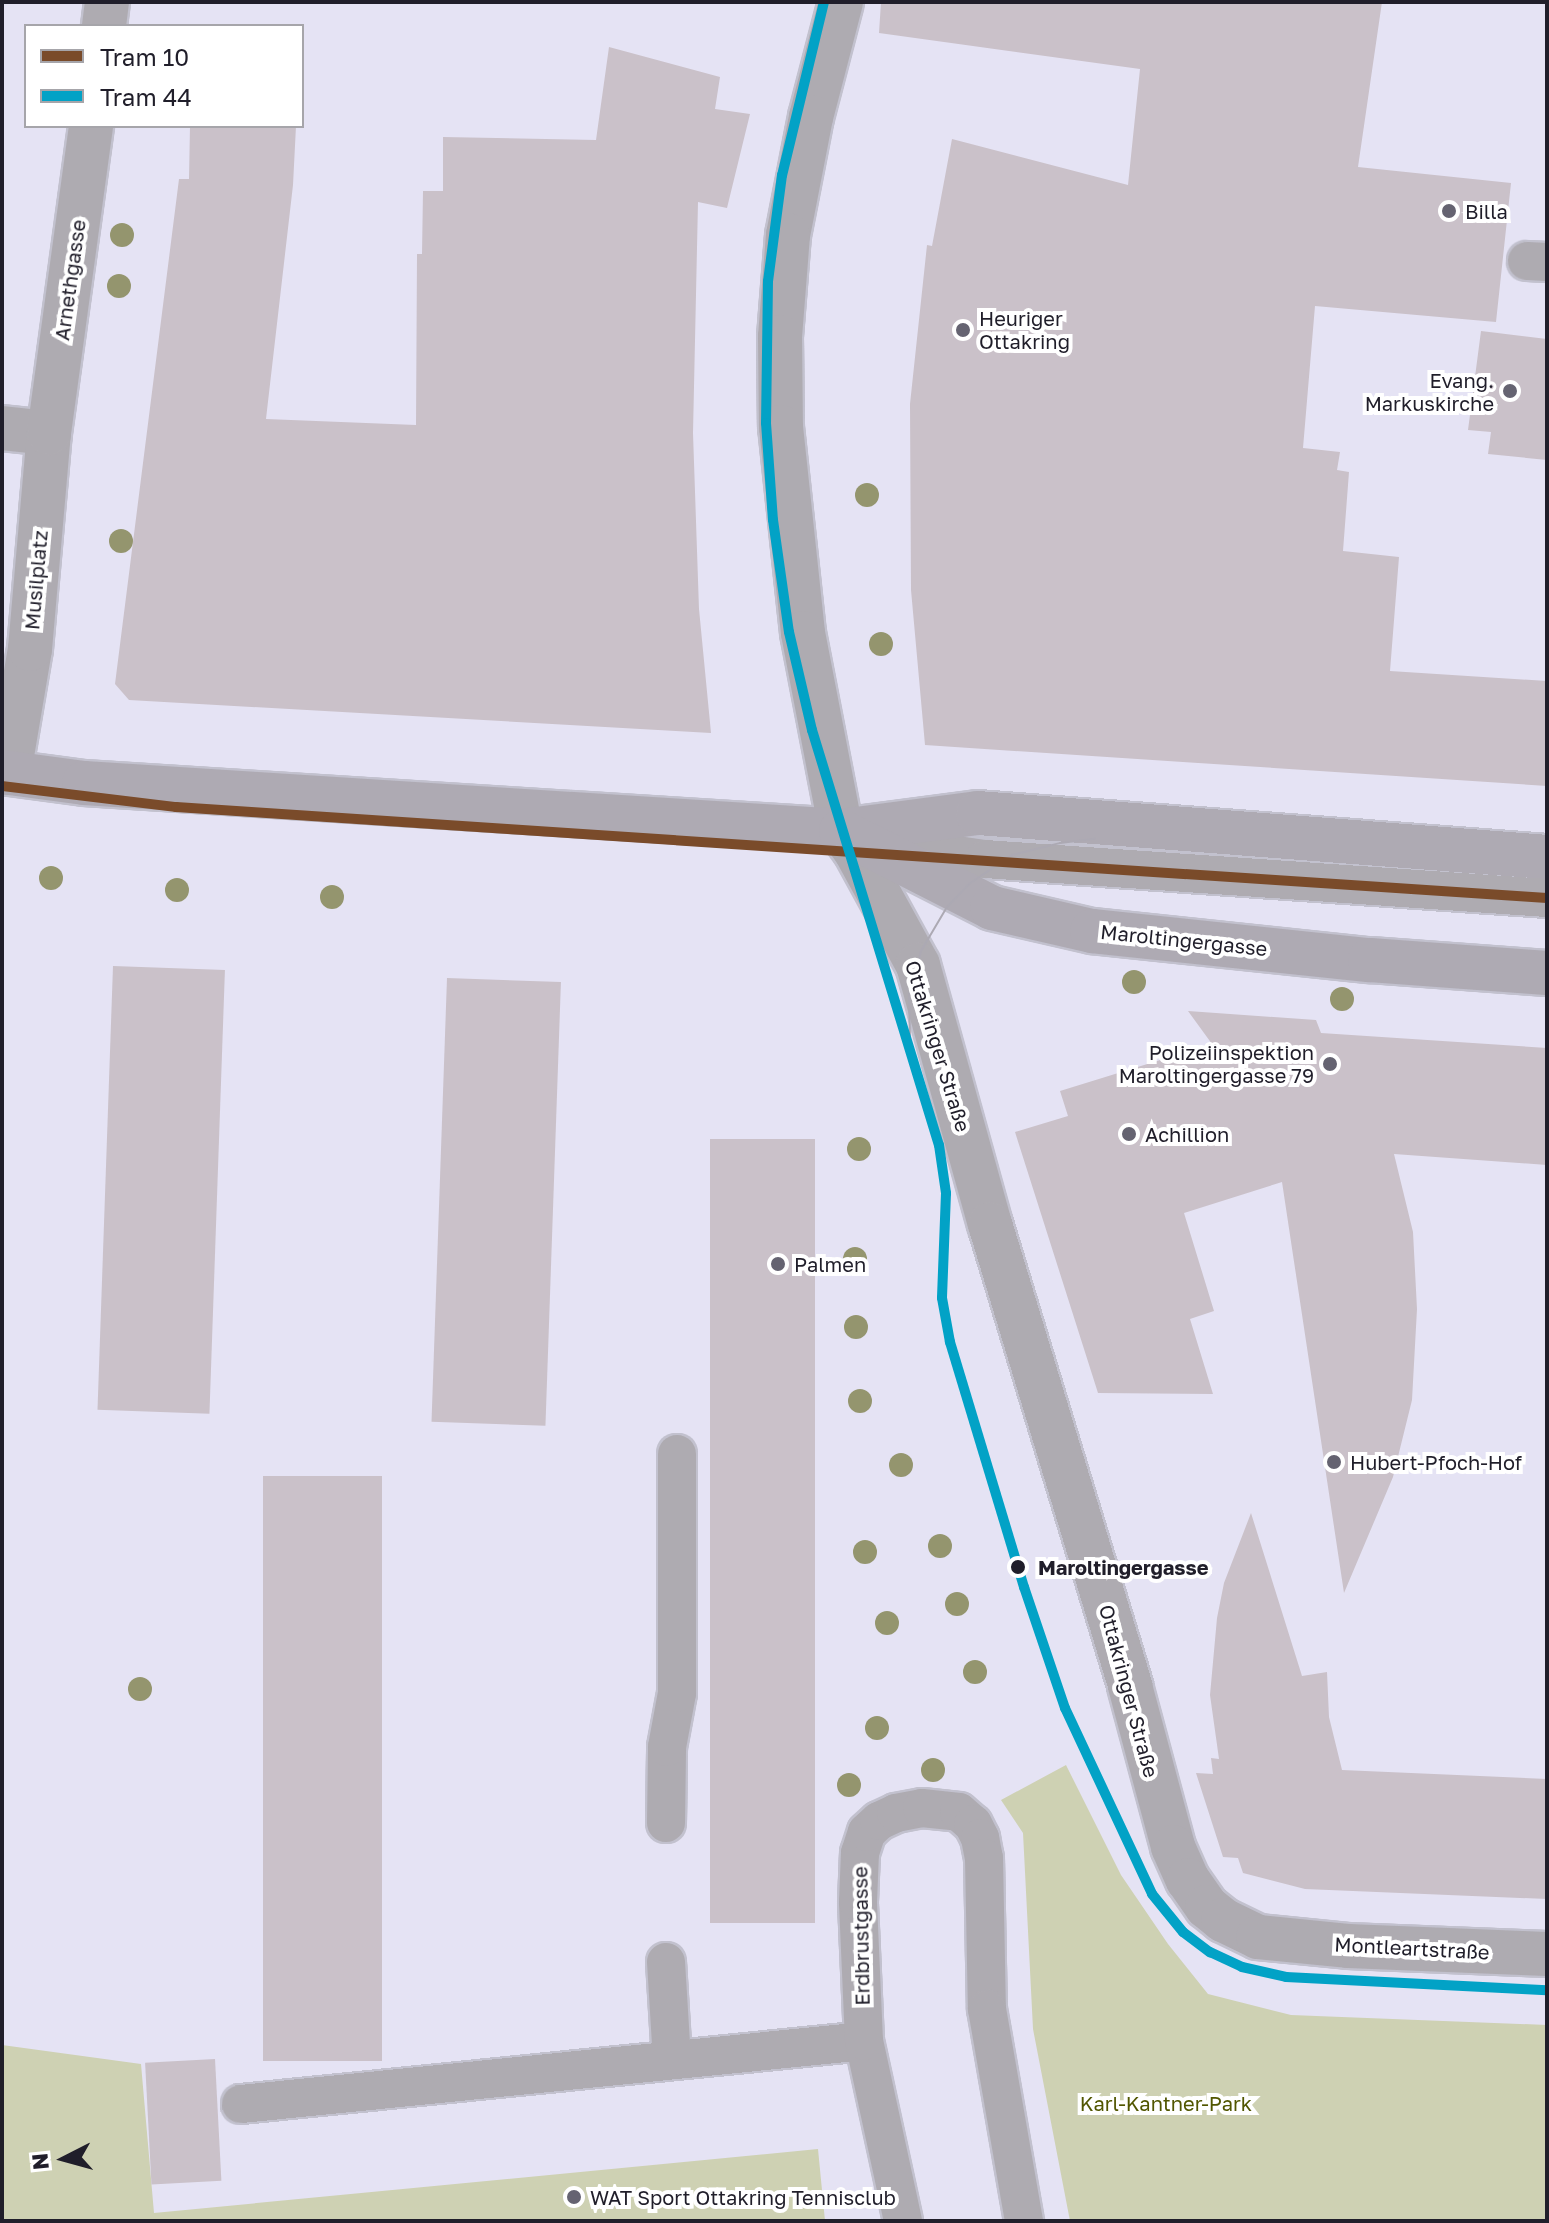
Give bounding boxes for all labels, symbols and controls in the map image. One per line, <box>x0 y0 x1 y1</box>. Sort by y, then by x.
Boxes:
legend <box>24 24 304 128</box>
text: Tram 10 <box>100 42 189 71</box>
text: Tram 44 <box>100 82 192 111</box>
place label: Billa <box>1465 199 1508 223</box>
marker: Billa <box>1440 202 1458 220</box>
street label: Arnethgasse <box>50 218 90 342</box>
place label: Heuriger Ottakring <box>979 306 1070 353</box>
marker: Heuriger Ottakring <box>954 321 972 339</box>
place label: Evang. Markuskirche <box>1365 368 1494 415</box>
marker: Evang. Markuskirche <box>1501 382 1519 400</box>
street label: Musilplatz <box>20 529 52 631</box>
street label: Maroltingergasse <box>1099 919 1269 961</box>
street label: Ottakringer Straße <box>901 957 975 1135</box>
place label: Polizeiinspektion Maroltingergasse 79 <box>1119 1040 1314 1087</box>
marker: Polizeiinspektion Maroltingergasse 79 <box>1321 1055 1339 1073</box>
place label: Achillion <box>1145 1122 1229 1146</box>
marker: Achillion <box>1120 1125 1138 1143</box>
place label: Palmen <box>794 1252 866 1276</box>
marker: Palmen <box>769 1255 787 1273</box>
place label: Hubert-Pfoch-Hof <box>1350 1450 1522 1474</box>
marker: Hubert-Pfoch-Hof <box>1325 1453 1343 1471</box>
marker: Maroltingergasse <box>1005 1554 1031 1580</box>
place label: Maroltingergasse <box>1038 1555 1208 1579</box>
street label: Ottakringer Straße <box>1094 1602 1164 1780</box>
street label: Erdbrustgasse <box>848 1866 874 2006</box>
street label: Montleartstraße <box>1334 1932 1490 1964</box>
park label: Karl-Kantner-Park <box>1080 2091 1252 2115</box>
north arrow <box>24 2119 104 2199</box>
text: N <box>25 2152 54 2171</box>
place label: WAT Sport Ottakring Tennisclub <box>590 2185 896 2209</box>
marker: WAT Sport Ottakring Tennisclub <box>565 2188 583 2206</box>

